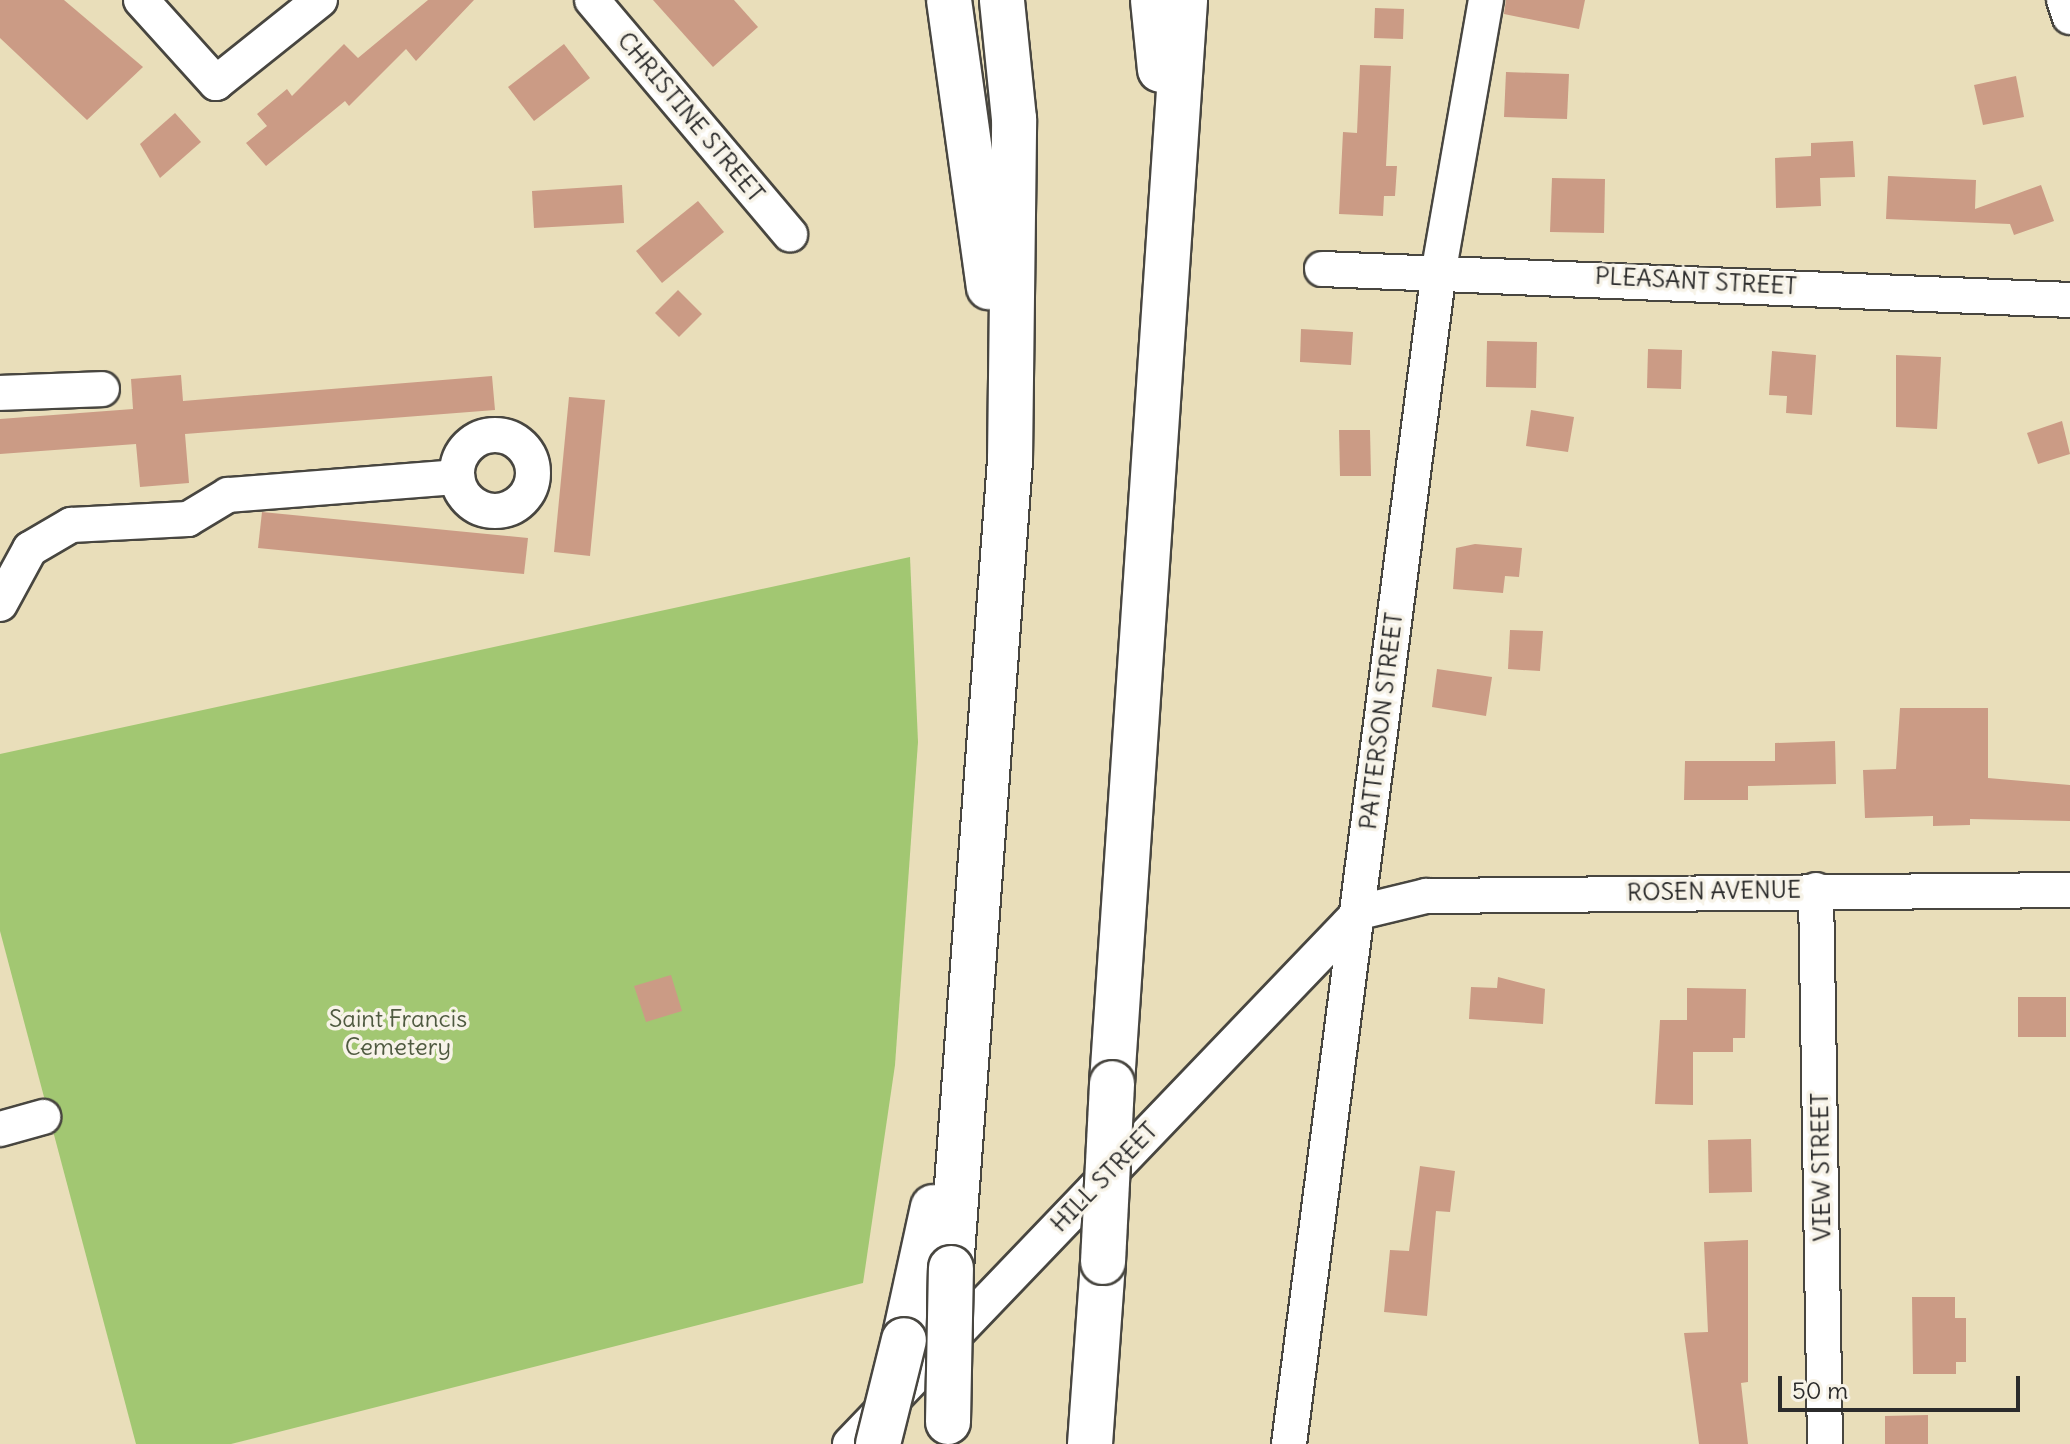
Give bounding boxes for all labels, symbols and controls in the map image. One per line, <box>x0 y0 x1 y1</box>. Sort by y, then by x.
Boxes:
street label: CHRISTINE STREET <box>611 26 771 208</box>
street label: PLEASANT STREET <box>1594 261 1798 301</box>
street label: PATTERSON STREET <box>1353 611 1409 831</box>
street label: ROSEN AVENUE <box>1627 875 1801 907</box>
park label: Saint Francis Cemetery <box>329 1005 467 1061</box>
street label: VIEW STREET <box>1805 1092 1837 1242</box>
street label: HILL STREET <box>1045 1116 1163 1238</box>
scale bar <box>1782 1360 2024 1410</box>
text: 50 m <box>1792 1375 1848 1405</box>

